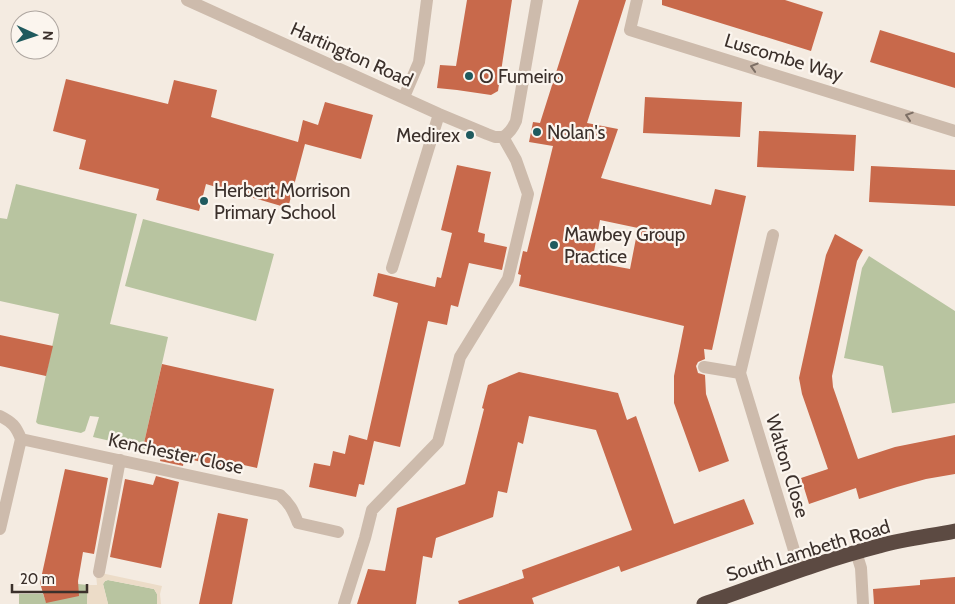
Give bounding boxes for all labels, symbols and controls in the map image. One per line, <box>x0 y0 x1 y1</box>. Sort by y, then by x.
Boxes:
north arrow <box>10 10 60 60</box>
street label: Hartington Road <box>287 17 417 92</box>
street label: Luscombe Way <box>722 29 846 87</box>
text: N <box>39 30 57 41</box>
one-way arrow <box>750 63 758 73</box>
place label: O Fumeiro <box>479 65 564 88</box>
marker: O Fumeiro <box>463 70 475 82</box>
one-way arrow <box>905 112 913 122</box>
place label: Nolan's <box>547 121 605 144</box>
place label: Medirex <box>396 124 460 147</box>
marker: Nolan's <box>531 126 543 138</box>
marker: Medirex <box>464 129 476 141</box>
place label: Herbert Morrison Primary School <box>214 179 350 224</box>
marker: Herbert Morrison Primary School <box>198 195 210 207</box>
place label: Mawbey Group Practice <box>564 223 685 268</box>
marker: Mawbey Group Practice <box>548 239 560 251</box>
street label: Walton Close <box>761 412 814 521</box>
street label: Kenchester Close <box>106 428 246 479</box>
street label: South Lambeth Road <box>723 515 893 586</box>
scale bar <box>12 562 88 594</box>
text: 20 m <box>20 570 55 588</box>

